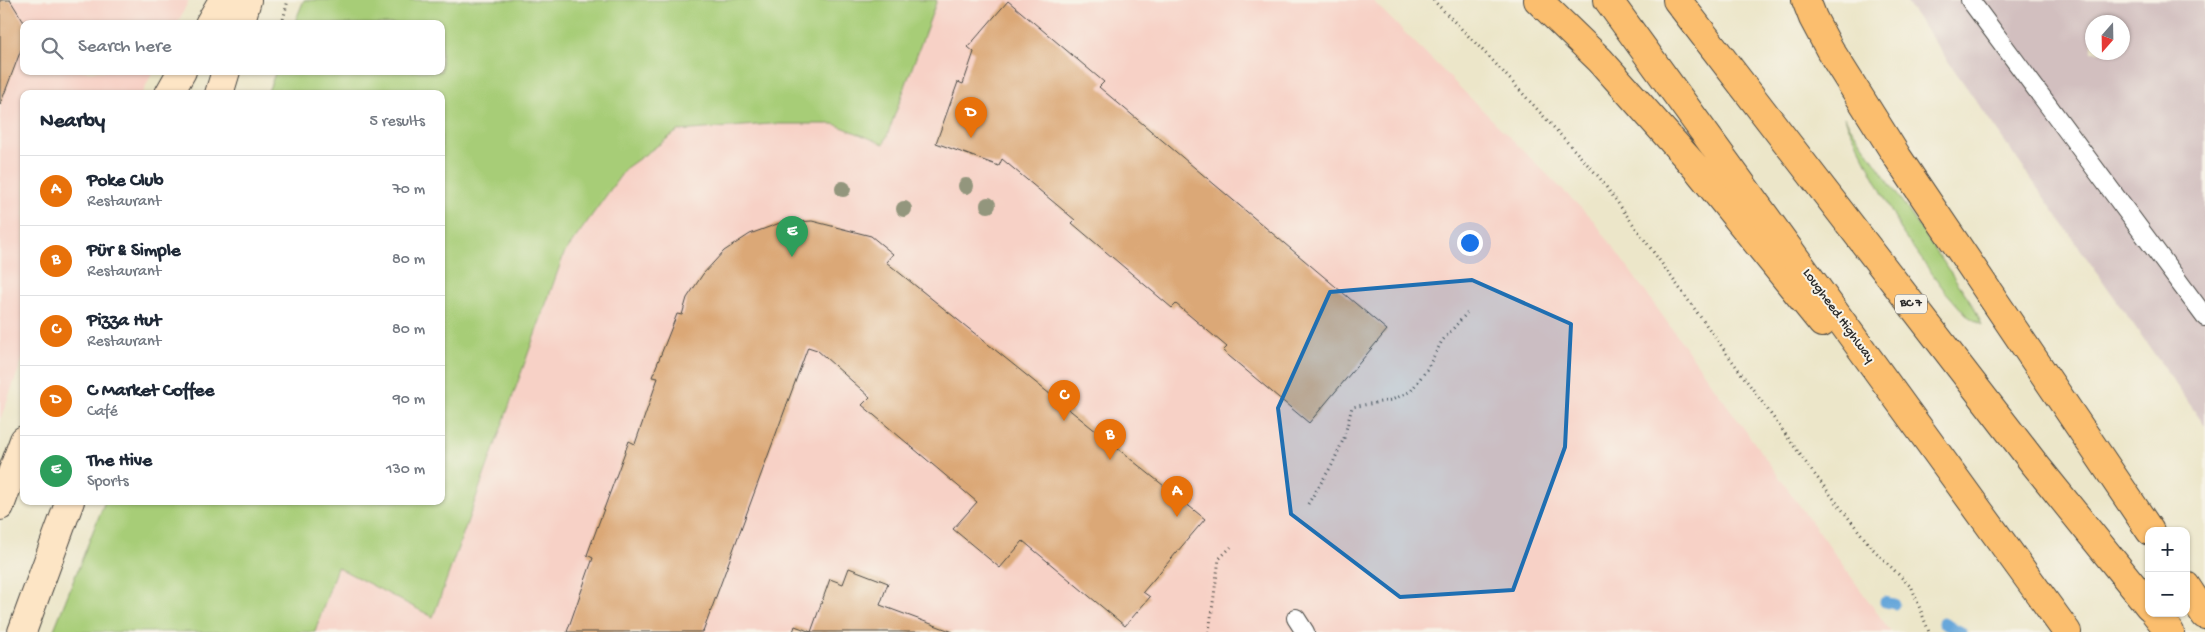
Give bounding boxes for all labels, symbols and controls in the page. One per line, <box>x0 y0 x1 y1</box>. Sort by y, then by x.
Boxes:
north arrow <box>2085 15 2130 60</box>
search box <box>20 20 445 75</box>
icon: search <box>38 34 66 62</box>
text: Search here <box>78 36 172 59</box>
pin: D <box>955 97 987 138</box>
text: Nearby <box>40 110 105 135</box>
text: 5 results <box>370 113 425 132</box>
text: Poke Club <box>87 170 164 193</box>
text: A <box>51 181 61 200</box>
text: 70 m <box>392 181 425 200</box>
text: Restaurant <box>87 193 161 212</box>
pin: E <box>776 216 808 257</box>
your location <box>1457 230 1483 256</box>
text: Pür & Simple <box>87 240 181 263</box>
text: B <box>52 251 60 270</box>
text: 80 m <box>392 251 425 270</box>
text: Restaurant <box>87 263 161 282</box>
street label: Lougheed Highway <box>1798 266 1878 367</box>
road number: BC 7 <box>1895 294 1927 314</box>
text: Pizza Hut <box>87 310 161 333</box>
text: C <box>52 321 60 340</box>
text: 80 m <box>392 321 425 340</box>
text: Restaurant <box>87 333 161 352</box>
text: C Market Coffee <box>87 380 214 403</box>
pin: C <box>1048 380 1080 421</box>
text: D <box>51 391 61 410</box>
text: 90 m <box>393 391 425 410</box>
text: Café <box>87 403 118 422</box>
pin: B <box>1094 419 1126 460</box>
text: The Hive <box>87 450 152 473</box>
text: E <box>51 461 61 480</box>
text: 130 m <box>386 461 425 480</box>
text: Sports <box>87 473 129 492</box>
pin: A <box>1161 476 1193 517</box>
map controls <box>2145 527 2190 617</box>
button: + <box>2145 527 2190 572</box>
button: − <box>2145 572 2190 617</box>

